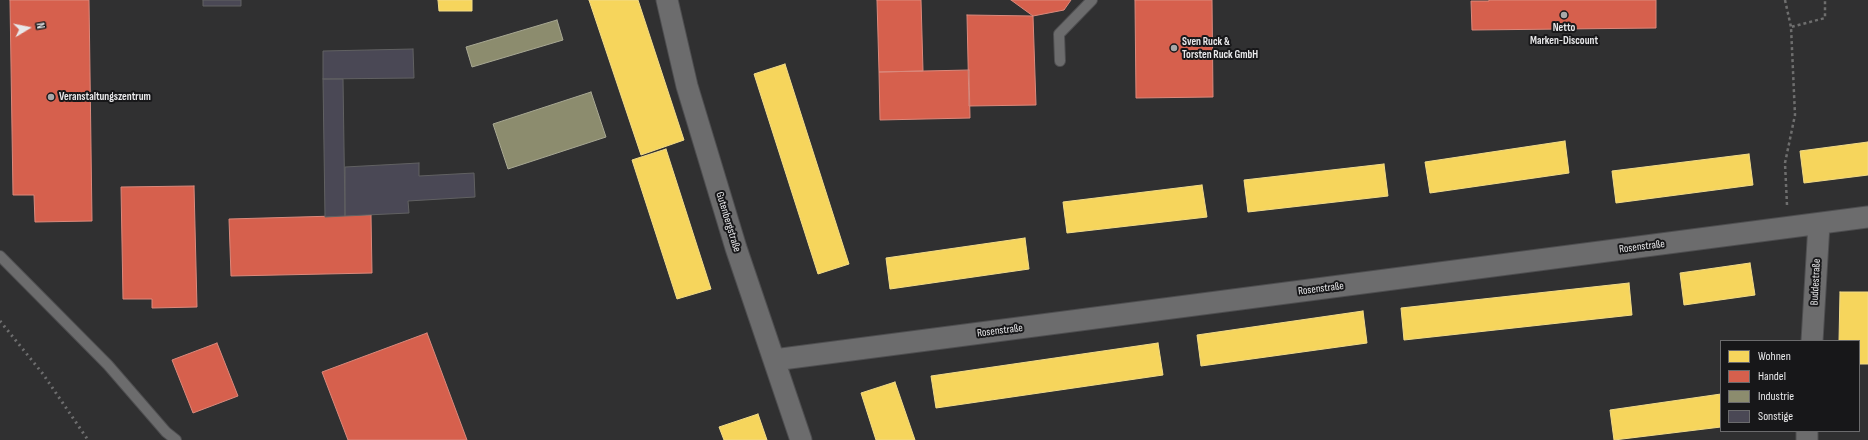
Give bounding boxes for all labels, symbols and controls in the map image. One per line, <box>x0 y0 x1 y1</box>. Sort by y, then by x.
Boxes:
north arrow <box>8 8 48 48</box>
marker: Netto Marken-Discount <box>1559 10 1569 20</box>
place label: Netto Marken-Discount <box>1530 21 1598 47</box>
text: N <box>33 22 47 30</box>
place label: Sven Ruck & Torsten Ruck GmbH <box>1182 35 1258 61</box>
marker: Sven Ruck & Torsten Ruck GmbH <box>1169 43 1179 53</box>
place label: Veranstaltungszentrum <box>59 90 151 104</box>
marker: Veranstaltungszentrum <box>46 92 56 102</box>
street label: Gutenbergstraße <box>713 190 743 254</box>
street label: Rosenstraße <box>1618 238 1666 256</box>
street label: Buddestraße <box>1808 258 1824 306</box>
street label: Rosenstraße <box>1297 280 1345 298</box>
street label: Rosenstraße <box>976 322 1024 340</box>
legend <box>1720 340 1860 432</box>
text: Wohnen <box>1758 349 1791 364</box>
text: Handel <box>1758 369 1786 384</box>
text: Industrie <box>1758 389 1794 404</box>
text: Sonstige <box>1758 409 1793 424</box>

